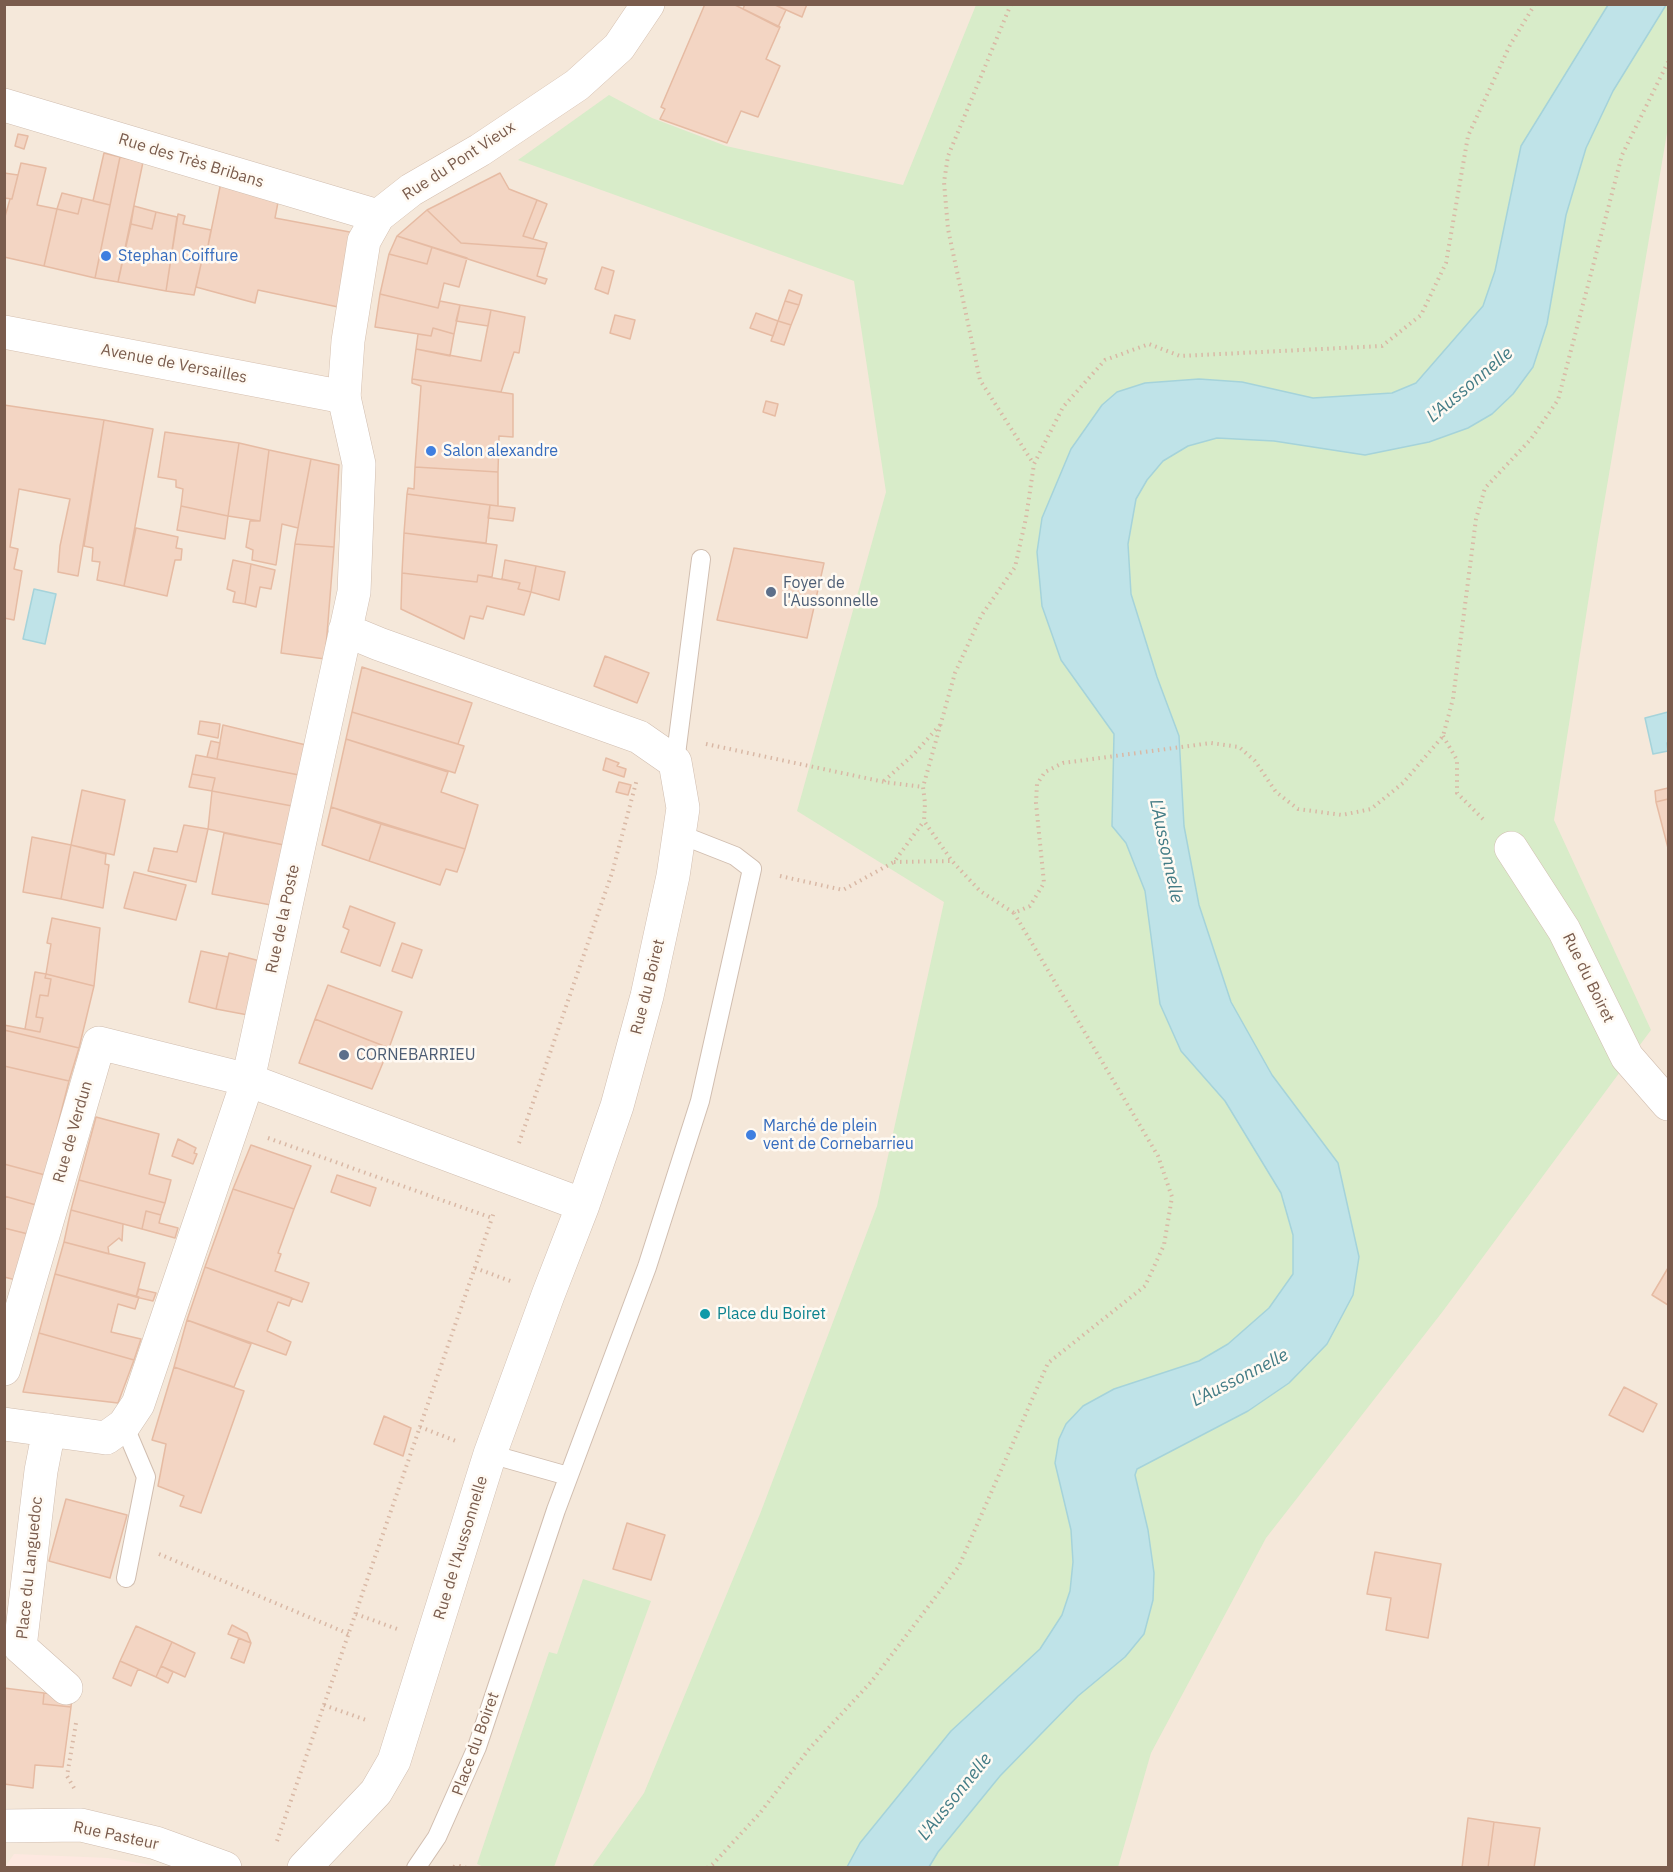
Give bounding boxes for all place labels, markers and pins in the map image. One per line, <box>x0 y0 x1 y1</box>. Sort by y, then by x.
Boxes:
place label: Stephan Coiffure <box>118 246 238 266</box>
marker: Stephan Coiffure <box>99 249 113 263</box>
place label: Salon alexandre <box>443 441 558 461</box>
marker: Salon alexandre <box>424 444 438 458</box>
place label: Foyer de l'Aussonnelle <box>783 573 879 611</box>
marker: Foyer de l'Aussonnelle <box>764 585 778 599</box>
place label: CORNEBARRIEU <box>356 1045 476 1065</box>
marker: CORNEBARRIEU <box>337 1048 351 1062</box>
place label: Marché de plein vent de Cornebarrieu <box>763 1116 914 1154</box>
marker: Marché de plein vent de Cornebarrieu <box>744 1128 758 1142</box>
place label: Place du Boiret <box>717 1304 826 1324</box>
marker: Place du Boiret <box>698 1307 712 1321</box>

